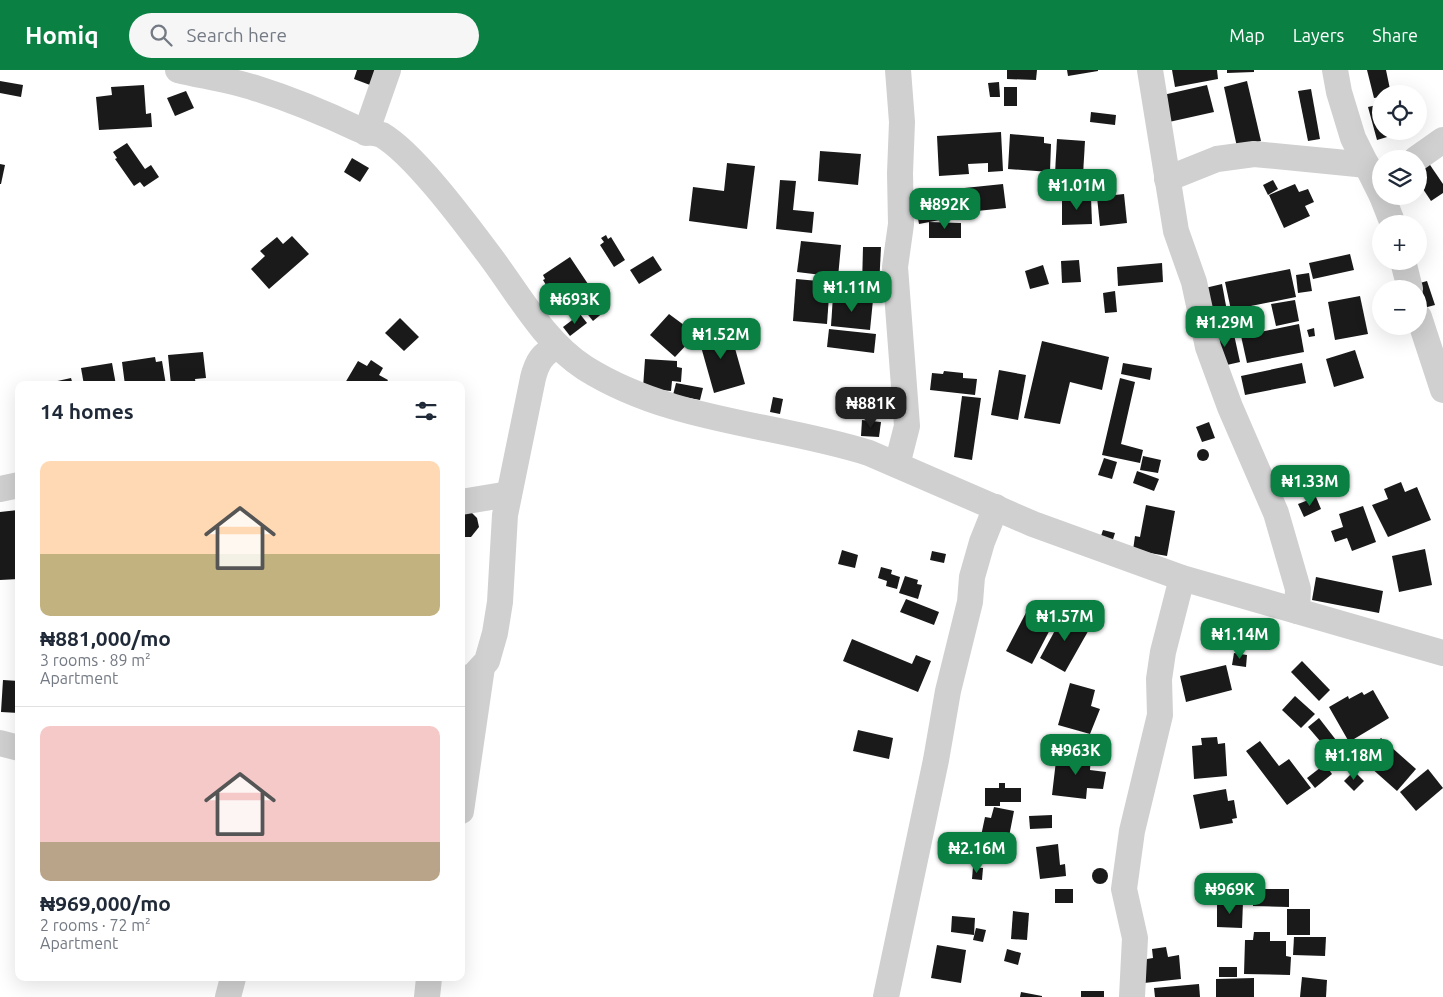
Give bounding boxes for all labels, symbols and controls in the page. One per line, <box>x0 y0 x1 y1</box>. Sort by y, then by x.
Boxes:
search box <box>129 13 479 58</box>
icon: search <box>147 21 175 49</box>
text: Homiq <box>25 22 99 49</box>
text: Search here <box>187 24 287 46</box>
text: Map <box>1229 25 1265 45</box>
text: Layers <box>1293 25 1344 45</box>
text: Share <box>1372 25 1418 45</box>
map controls <box>1372 85 1427 335</box>
button: locate <box>1372 85 1427 140</box>
button: layers <box>1372 150 1427 205</box>
pin: ₦1.01M <box>1036 168 1118 211</box>
text: ₦1.01M <box>1049 176 1105 194</box>
pin: ₦892K <box>910 188 980 230</box>
text: ₦892K <box>920 195 970 213</box>
button: + <box>1372 215 1427 270</box>
pin: ₦1.11M <box>811 270 893 313</box>
text: ₦1.11M <box>824 278 880 296</box>
button: − <box>1372 280 1427 335</box>
pin: ₦693K <box>540 282 610 325</box>
text: ₦693K <box>550 290 600 308</box>
pin: ₦1.29M <box>1184 306 1266 348</box>
text: ₦1.29M <box>1197 313 1253 331</box>
pin: ₦1.52M <box>680 318 762 360</box>
text: ₦1.52M <box>693 325 749 343</box>
pin: ₦881K <box>836 386 906 429</box>
text: ₦881K <box>846 394 896 412</box>
icon: filters <box>412 397 440 425</box>
text: 14 homes <box>40 399 134 423</box>
pin: ₦1.33M <box>1269 464 1351 507</box>
text: ₦1.33M <box>1282 472 1338 490</box>
icon: home <box>195 493 285 583</box>
pin: ₦1.57M <box>1024 600 1106 642</box>
text: ₦1.57M <box>1037 607 1093 625</box>
pin: ₦1.14M <box>1199 618 1281 660</box>
text: ₦1.14M <box>1212 625 1268 643</box>
text: ₦881,000/mo <box>40 626 171 650</box>
text: 3 rooms · 89 m² <box>40 651 151 669</box>
text: Apartment <box>40 669 118 687</box>
pin: ₦963K <box>1041 734 1111 776</box>
pin: ₦1.18M <box>1313 738 1395 781</box>
text: ₦963K <box>1051 741 1101 759</box>
text: ₦1.18M <box>1326 746 1382 764</box>
icon: home <box>195 759 285 849</box>
pin: ₦2.16M <box>936 832 1018 874</box>
text: ₦2.16M <box>949 839 1005 857</box>
pin: ₦969K <box>1195 872 1265 915</box>
text: ₦969K <box>1205 880 1255 898</box>
text: ₦969,000/mo <box>40 891 171 915</box>
text: 2 rooms · 72 m² <box>40 916 151 934</box>
text: Apartment <box>40 934 118 952</box>

